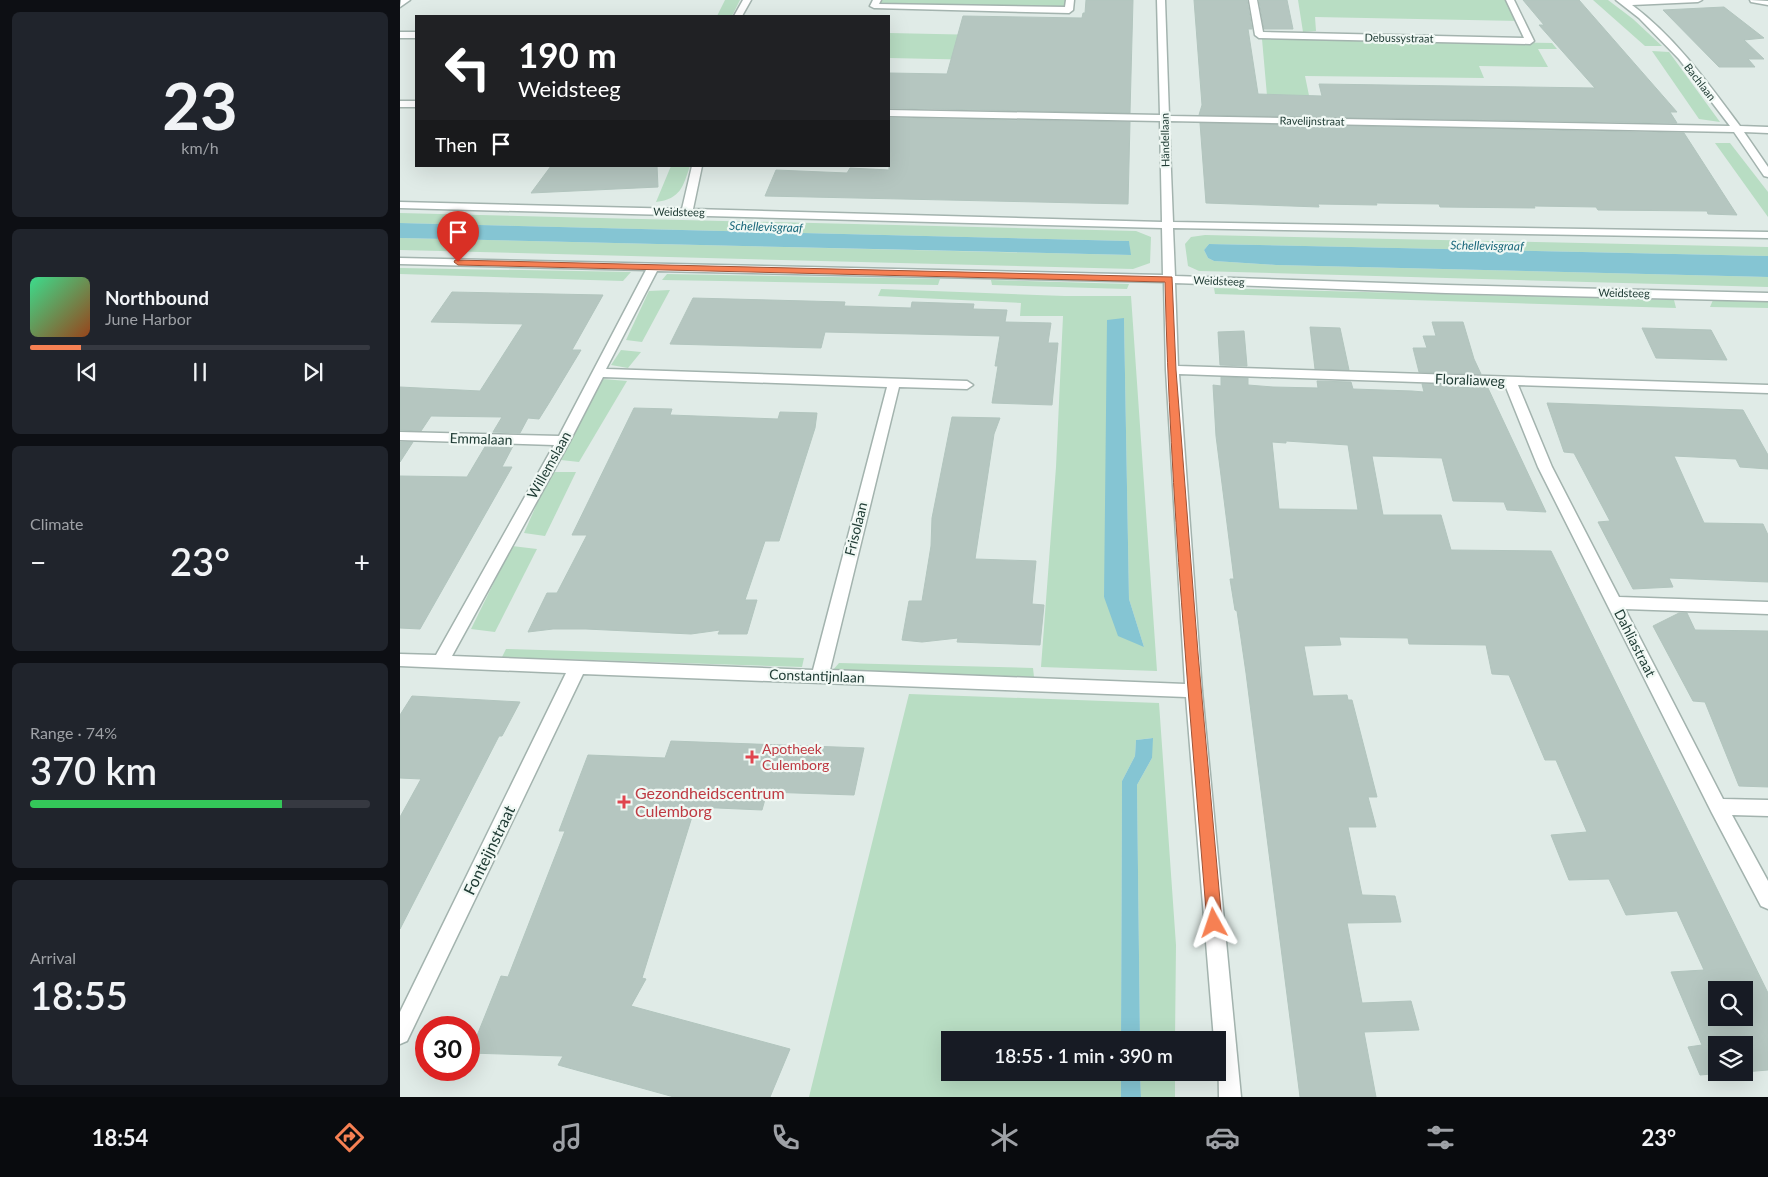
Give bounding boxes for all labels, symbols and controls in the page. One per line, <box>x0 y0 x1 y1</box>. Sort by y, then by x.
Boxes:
street label: Debussystraat <box>1364 30 1434 45</box>
text: 190 m <box>518 33 617 75</box>
icon: left <box>435 35 500 100</box>
street label: Bachlaan <box>1682 61 1719 103</box>
text: 23 <box>162 66 238 144</box>
text: Weidsteeg <box>518 75 621 102</box>
street label: Händellaan <box>1158 113 1171 167</box>
street label: Ravelijnstraat <box>1279 113 1345 128</box>
icon: arrive <box>487 130 515 158</box>
text: Then <box>435 133 477 156</box>
text: km/h <box>181 138 219 157</box>
street label: Weidsteeg <box>653 205 705 218</box>
pin <box>437 211 479 262</box>
icon: arrive <box>444 218 472 246</box>
water label: Schellevisgraaf <box>729 218 804 235</box>
water label: Schellevisgraaf <box>1450 237 1525 254</box>
street label: Weidsteeg <box>1193 273 1245 288</box>
text: Northbound <box>105 286 209 309</box>
street label: Weidsteeg <box>1598 286 1650 299</box>
text: June Harbor <box>105 309 192 328</box>
icon: previous <box>73 358 101 386</box>
icon: pause <box>186 358 214 386</box>
icon: next <box>299 358 327 386</box>
street label: Floraliaweg <box>1435 370 1505 389</box>
street label: Willemslaan <box>523 428 574 501</box>
street label: Emmalaan <box>449 429 513 448</box>
street label: Frisolaan <box>841 500 870 558</box>
text: Climate <box>30 514 83 533</box>
text: 23° <box>170 538 230 584</box>
text: − <box>30 545 46 579</box>
text: + <box>354 545 370 579</box>
street label: Dahliastraat <box>1611 606 1660 680</box>
street label: Constantijnlaan <box>769 665 865 686</box>
text: Range · 74% <box>30 723 117 742</box>
place label: Apotheek Culemborg <box>762 740 829 773</box>
text: 370 km <box>30 747 157 793</box>
marker: Apotheek Culemborg <box>746 751 758 763</box>
place label: Gezondheidscentrum Culemborg <box>635 783 785 820</box>
marker: Gezondheidscentrum Culemborg <box>617 795 631 809</box>
street label: Fonteijnstraat <box>459 802 518 897</box>
position arrow <box>1187 896 1239 948</box>
text: Arrival <box>30 948 76 967</box>
text: 18:55 <box>30 972 128 1018</box>
map controls <box>1708 981 1753 1081</box>
button: search <box>1708 981 1753 1026</box>
speed limit sign: 30 <box>415 1016 480 1081</box>
button: layers <box>1708 1036 1753 1081</box>
text: 18:55 · 1 min · 390 m <box>994 1044 1173 1067</box>
icon: directions <box>332 1120 367 1155</box>
icon: music <box>550 1120 585 1155</box>
icon: phone <box>768 1120 803 1155</box>
icon: climate <box>987 1120 1022 1155</box>
icon: car <box>1205 1120 1240 1155</box>
icon: filters <box>1423 1120 1458 1155</box>
text: 18:54 <box>92 1124 148 1151</box>
text: 23° <box>1642 1124 1676 1151</box>

